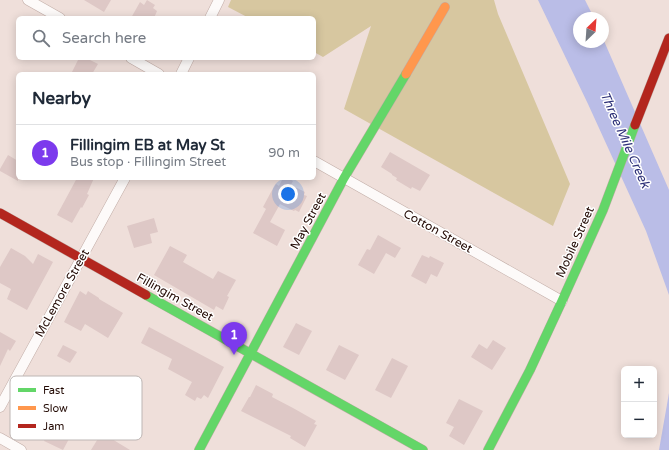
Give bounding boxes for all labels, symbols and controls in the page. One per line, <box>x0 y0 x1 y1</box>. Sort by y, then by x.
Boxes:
north arrow <box>573 12 609 48</box>
search box <box>16 16 316 60</box>
icon: search <box>30 27 52 49</box>
text: Search here <box>62 29 146 47</box>
text: Nearby <box>32 88 91 109</box>
water label: Three Mile Creek <box>597 89 654 192</box>
text: Fillingim EB at May St <box>70 136 225 154</box>
text: 1 <box>41 145 49 161</box>
text: 90 m <box>268 145 300 161</box>
text: Bus stop · Fillingim Street <box>70 154 226 170</box>
your location <box>278 184 298 204</box>
street label: May Street <box>287 190 329 252</box>
street label: Mobile Street <box>553 204 597 280</box>
street label: Cotton Street <box>401 206 475 256</box>
street label: McLemore Street <box>32 246 92 339</box>
street label: Fillingim Street <box>134 270 216 324</box>
pin: 1 <box>221 322 247 355</box>
map controls <box>621 366 657 438</box>
button: + <box>621 366 657 402</box>
legend <box>10 376 142 440</box>
text: Fast <box>43 384 64 397</box>
text: Slow <box>43 402 68 415</box>
button: − <box>621 402 657 438</box>
text: Jam <box>43 420 64 433</box>

